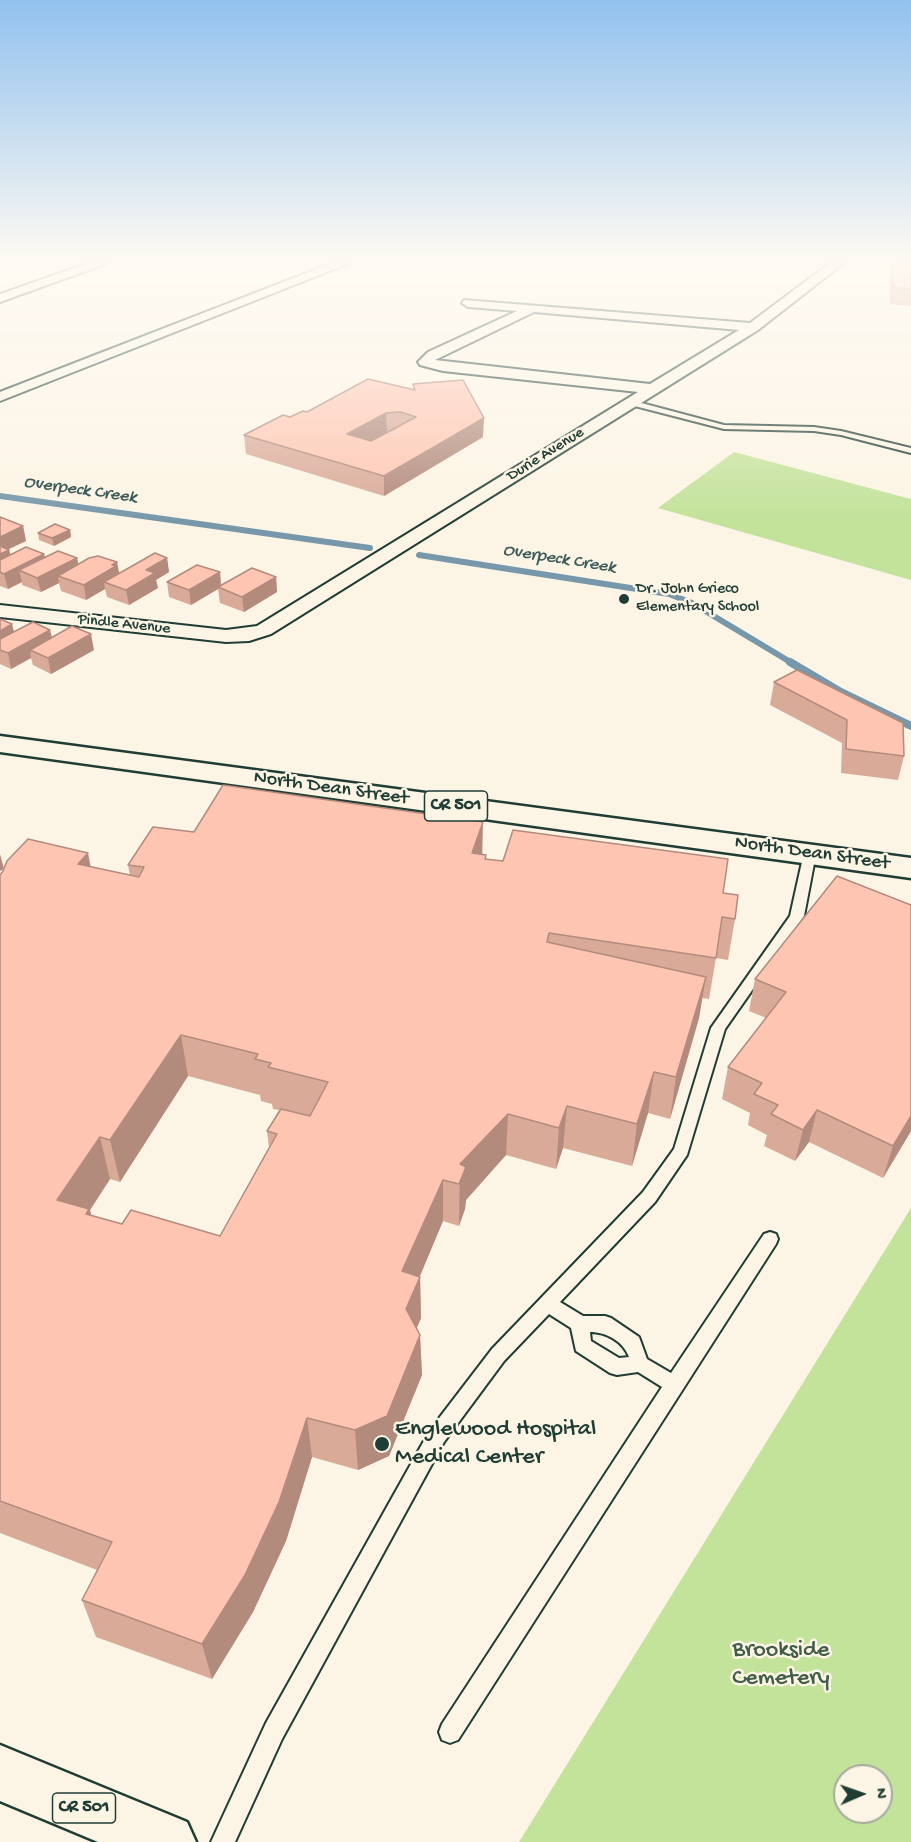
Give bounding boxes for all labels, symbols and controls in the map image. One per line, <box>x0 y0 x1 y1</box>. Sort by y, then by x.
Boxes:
street label: Durie Avenue <box>504 424 588 486</box>
water label: Overpeck Creek <box>22 472 138 510</box>
water label: Overpeck Creek <box>501 540 617 580</box>
place label: Dr. John Grieco Elementary School <box>636 580 759 618</box>
marker: Dr. John Grieco Elementary School <box>617 592 631 606</box>
street label: Pindle Avenue <box>77 611 171 639</box>
street label: North Dean Street <box>252 766 410 812</box>
road number: CR 501 <box>424 791 488 821</box>
street label: North Dean Street <box>733 831 891 877</box>
place label: Englewood Hospital Medical Center <box>395 1416 596 1472</box>
marker: Englewood Hospital Medical Center <box>373 1435 391 1453</box>
park label: Brookside Cemetery <box>732 1637 830 1693</box>
north arrow <box>833 1764 893 1824</box>
text: N <box>870 1788 889 1799</box>
road number: CR 501 <box>52 1793 116 1823</box>

